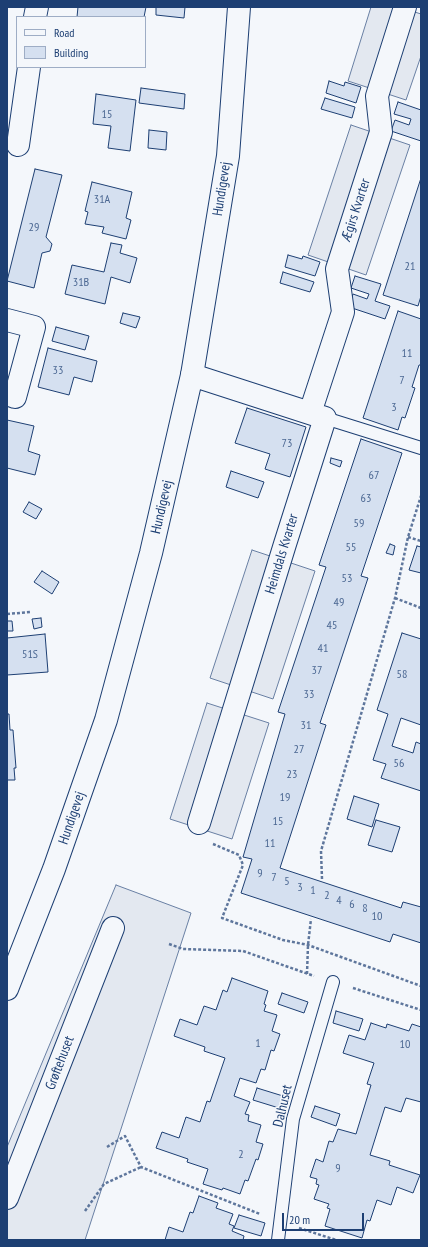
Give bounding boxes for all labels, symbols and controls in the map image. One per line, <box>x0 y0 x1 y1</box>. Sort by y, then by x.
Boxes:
legend <box>16 16 146 68</box>
text: Road <box>54 25 74 40</box>
text: Building <box>54 45 89 60</box>
house number: 15 <box>102 108 112 122</box>
street label: Hundigevej <box>209 161 235 217</box>
street label: Ægirs Kvarter <box>338 176 374 244</box>
house number: 31A <box>94 193 110 207</box>
house number: 29 <box>29 221 39 235</box>
house number: 21 <box>405 260 415 274</box>
house number: 31B <box>73 276 89 290</box>
house number: 11 <box>402 347 412 361</box>
house number: 33 <box>53 364 63 378</box>
house number: 7 <box>399 374 405 388</box>
house number: 3 <box>391 401 397 415</box>
house number: 73 <box>282 437 292 451</box>
house number: 67 <box>369 469 379 483</box>
street label: Hundigevej <box>148 478 176 536</box>
house number: 63 <box>361 492 371 506</box>
street label: Heimdals Kvarter <box>262 512 302 596</box>
house number: 59 <box>354 517 364 531</box>
house number: 55 <box>346 541 356 555</box>
house number: 53 <box>342 572 352 586</box>
house number: 49 <box>334 596 344 610</box>
house number: 45 <box>327 619 337 633</box>
house number: 41 <box>318 642 328 656</box>
house number: 51S <box>22 648 38 662</box>
house number: 37 <box>312 664 322 678</box>
house number: 58 <box>397 668 407 682</box>
house number: 33 <box>304 688 314 702</box>
house number: 31 <box>301 719 311 733</box>
house number: 27 <box>294 743 304 757</box>
house number: 56 <box>394 757 404 771</box>
house number: 23 <box>287 768 297 782</box>
street label: Hundigevej <box>55 789 89 847</box>
house number: 19 <box>280 791 290 805</box>
house number: 15 <box>273 815 283 829</box>
house number: 11 <box>265 837 275 851</box>
house number: 9 <box>257 867 263 881</box>
house number: 7 <box>271 871 277 885</box>
house number: 5 <box>284 875 290 889</box>
house number: 3 <box>297 881 303 895</box>
house number: 1 <box>310 884 316 898</box>
house number: 2 <box>324 889 330 903</box>
house number: 4 <box>336 894 342 908</box>
house number: 6 <box>349 898 355 912</box>
house number: 8 <box>362 902 368 916</box>
house number: 10 <box>372 910 382 924</box>
street label: Grøftehuset <box>42 1034 78 1092</box>
house number: 1 <box>255 1037 261 1051</box>
house number: 10 <box>400 1038 410 1052</box>
street label: Dalhuset <box>270 1083 296 1129</box>
house number: 2 <box>238 1148 244 1162</box>
house number: 9 <box>335 1162 341 1176</box>
scale bar <box>284 1205 366 1231</box>
text: 20 m <box>289 1212 310 1227</box>

